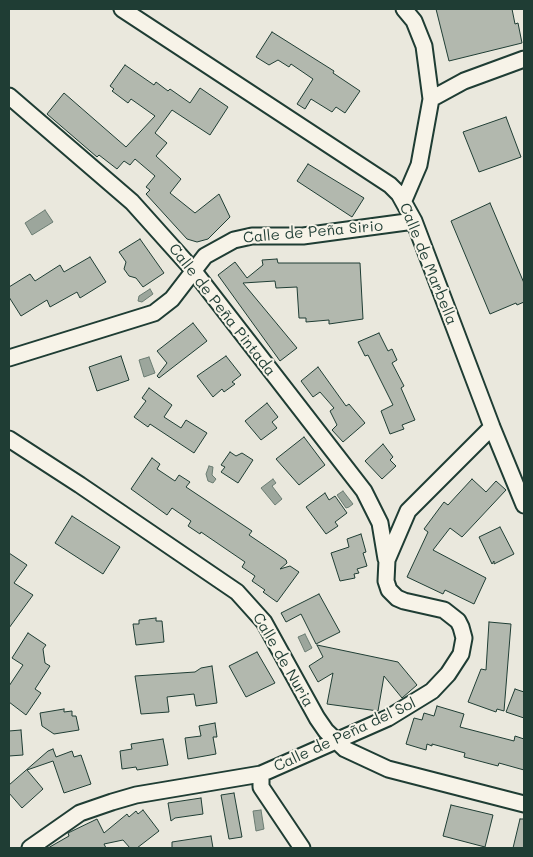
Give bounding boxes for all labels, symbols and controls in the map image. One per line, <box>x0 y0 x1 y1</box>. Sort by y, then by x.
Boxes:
street label: Calle de Marbella <box>395 200 461 328</box>
street label: Calle de Peña Sirio <box>242 217 384 247</box>
street label: Calle de Peña Pintada <box>165 240 279 380</box>
street label: Calle de Nuria <box>249 610 317 710</box>
street label: Calle de Peña del Sol <box>271 694 419 776</box>

